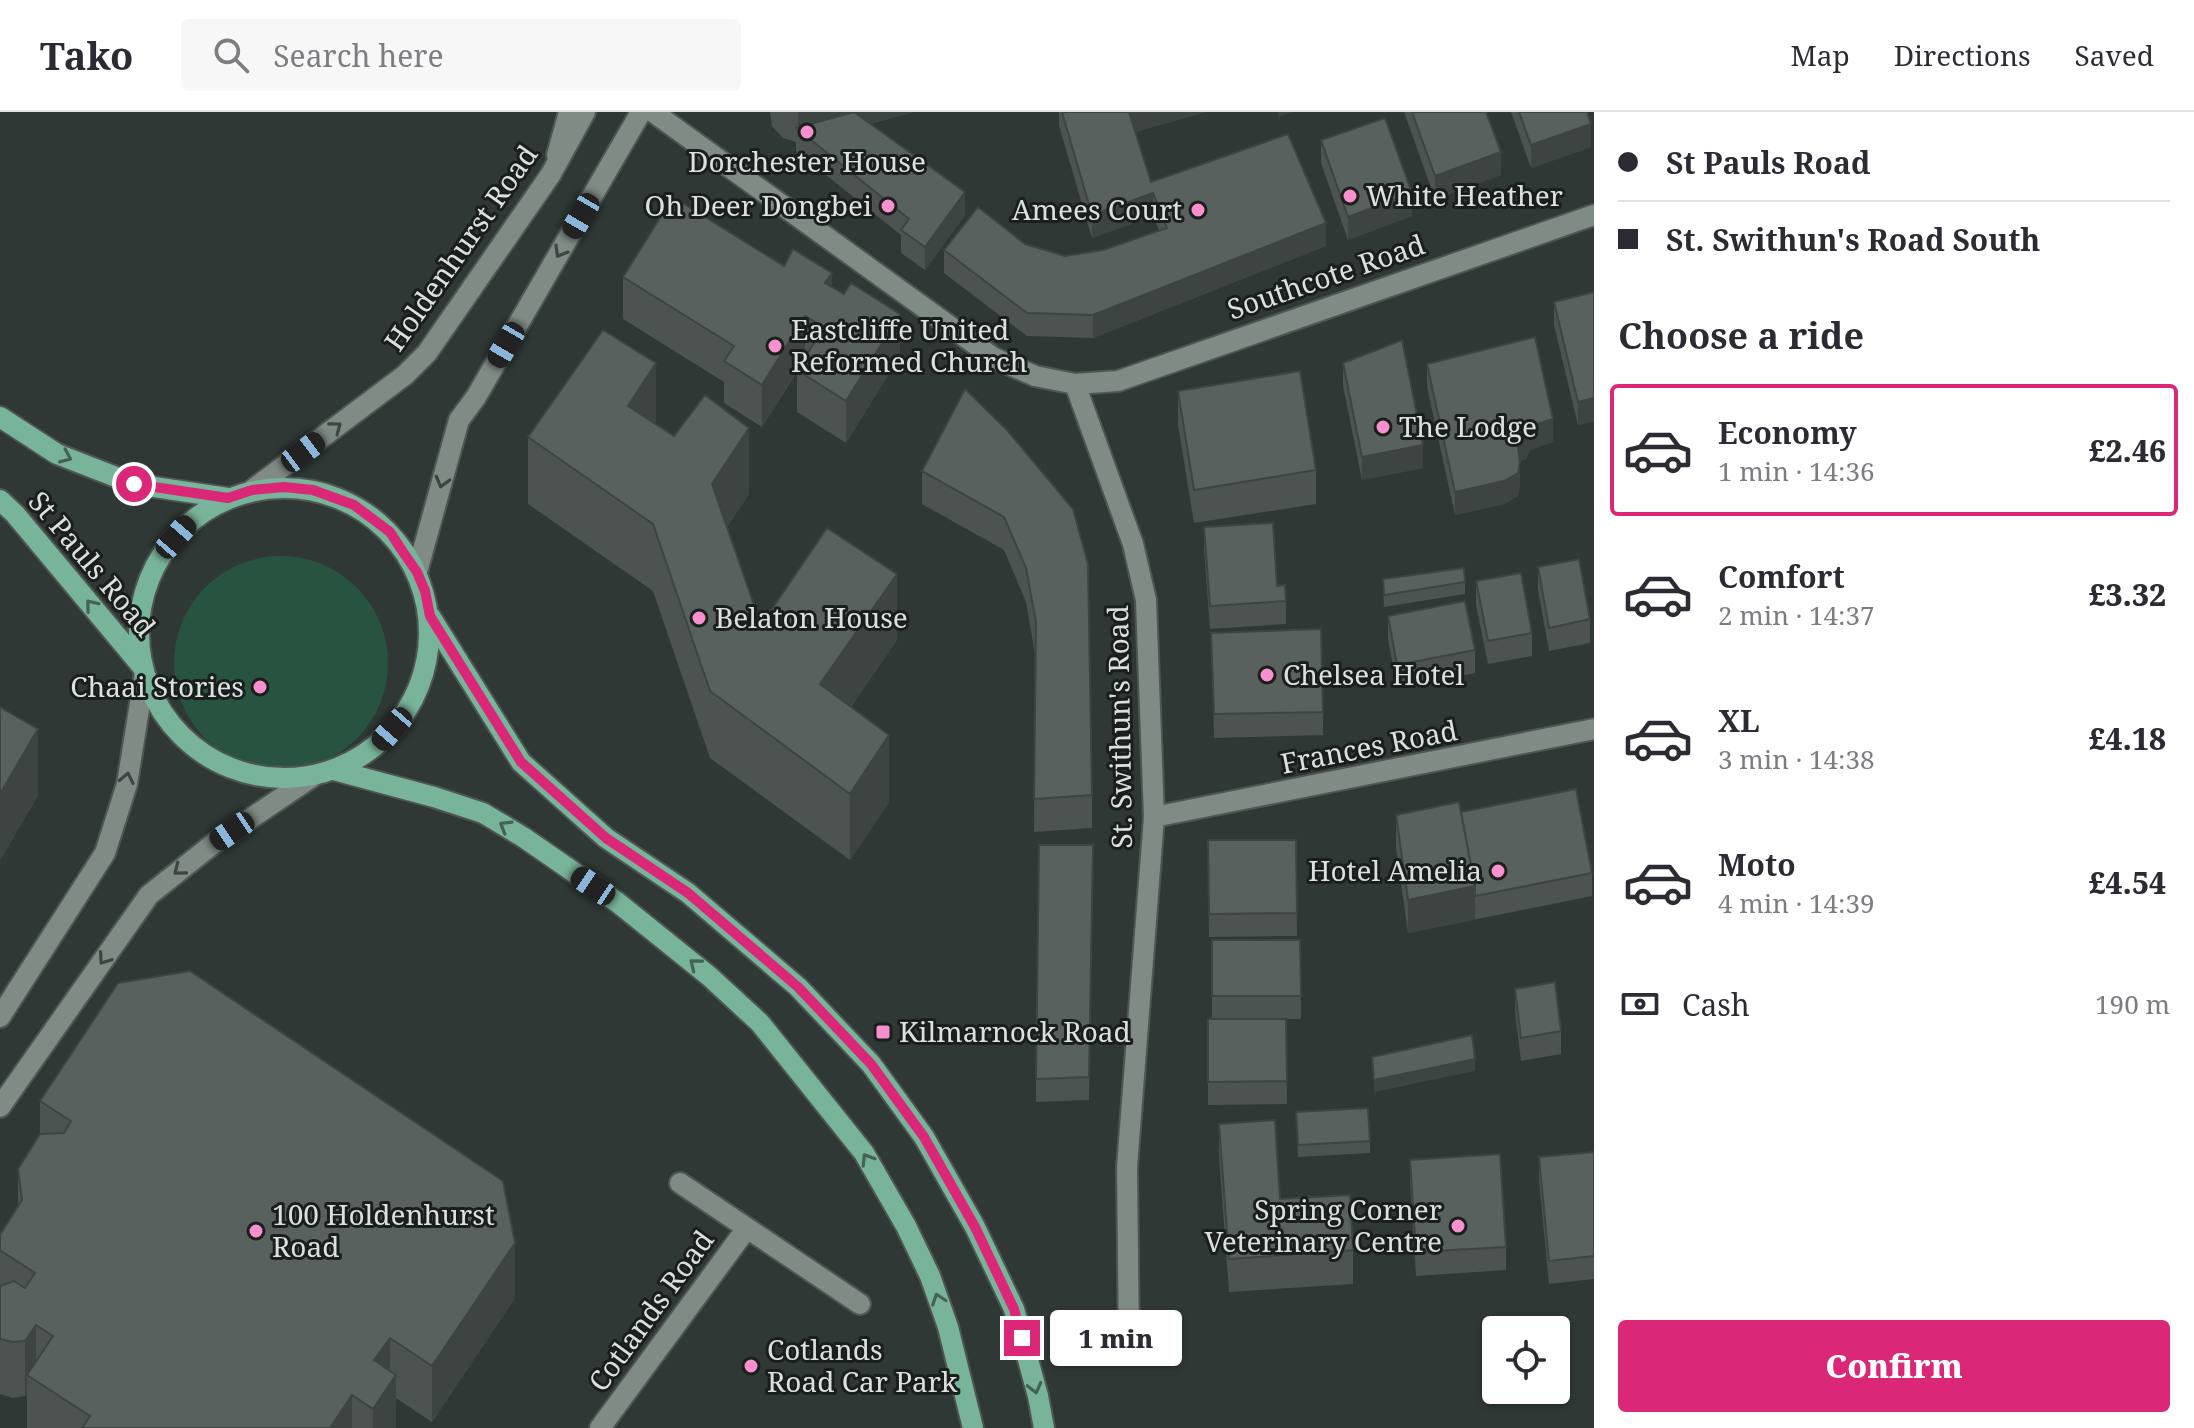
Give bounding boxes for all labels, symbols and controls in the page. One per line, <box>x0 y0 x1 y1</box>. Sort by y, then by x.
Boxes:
search box <box>181 19 741 91</box>
text: Tako <box>40 29 133 81</box>
icon: search <box>209 33 253 77</box>
text: Search here <box>273 35 444 76</box>
text: Map <box>1790 36 1850 74</box>
text: Directions <box>1894 36 2031 74</box>
text: Saved <box>2075 36 2154 74</box>
marker: Dorchester House <box>798 123 816 141</box>
street label: Holdenhurst Road <box>375 137 546 358</box>
place label: Dorchester House <box>688 142 926 180</box>
text: St Pauls Road <box>1666 142 1871 183</box>
place label: White Heather <box>1366 176 1563 214</box>
place label: Oh Deer Dongbei <box>645 186 872 224</box>
marker: White Heather <box>1341 187 1359 205</box>
car <box>559 189 603 243</box>
place label: Amees Court <box>1012 190 1182 228</box>
marker: Oh Deer Dongbei <box>879 197 897 215</box>
marker: Amees Court <box>1189 201 1207 219</box>
text: St. Swithun's Road South <box>1666 219 2040 260</box>
street label: Southcote Road <box>1222 225 1429 328</box>
one-way arrow <box>554 243 570 258</box>
place label: Eastcliffe United Reformed Church <box>791 310 1027 380</box>
text: Choose a ride <box>1618 311 1864 360</box>
car <box>484 318 528 372</box>
marker: Eastcliffe United Reformed Church <box>766 337 784 355</box>
place label: The Lodge <box>1399 407 1537 445</box>
text: Economy <box>1718 412 1857 453</box>
icon: car <box>1622 414 1694 486</box>
marker: The Lodge <box>1374 418 1392 436</box>
one-way arrow <box>328 422 342 436</box>
car <box>277 428 329 476</box>
text: £2.46 <box>2089 430 2166 471</box>
one-way arrow <box>58 448 73 464</box>
text: 1 min · 14:36 <box>1718 453 1875 489</box>
route start <box>116 466 152 502</box>
one-way arrow <box>435 474 451 488</box>
street label: St Pauls Road <box>21 483 165 644</box>
car <box>151 511 201 563</box>
text: Comfort <box>1718 556 1845 597</box>
icon: car <box>1622 558 1694 630</box>
text: £3.32 <box>2089 574 2166 615</box>
text: 2 min · 14:37 <box>1718 597 1875 633</box>
place label: Belaton House <box>715 598 908 636</box>
one-way arrow <box>87 599 101 614</box>
street label: St. Swithun's Road <box>1098 605 1140 849</box>
marker: Belaton House <box>690 609 708 627</box>
place label: Chelsea Hotel <box>1283 655 1464 693</box>
marker: Chelsea Hotel <box>1258 666 1276 684</box>
place label: Chaai Stories <box>70 667 244 705</box>
marker: Chaai Stories <box>251 678 269 696</box>
text: XL <box>1718 700 1760 741</box>
icon: car <box>1622 702 1694 774</box>
car <box>367 703 417 755</box>
street label: Frances Road <box>1277 710 1460 782</box>
text: £4.18 <box>2089 718 2166 759</box>
text: 3 min · 14:38 <box>1718 741 1875 777</box>
one-way arrow <box>118 772 135 785</box>
car <box>205 808 259 854</box>
one-way arrow <box>499 820 514 836</box>
text: Moto <box>1718 844 1796 885</box>
icon: car <box>1622 846 1694 918</box>
place label: Hotel Amelia <box>1308 851 1482 889</box>
one-way arrow <box>174 861 189 875</box>
marker: Hotel Amelia <box>1489 862 1507 880</box>
text: £4.54 <box>2089 862 2166 903</box>
car <box>566 863 620 909</box>
text: 4 min · 14:39 <box>1718 885 1875 921</box>
one-way arrow <box>99 950 114 964</box>
one-way arrow <box>689 960 704 974</box>
icon: cash <box>1618 982 1662 1026</box>
text: Cash <box>1682 984 1750 1025</box>
text: 190 m <box>2095 986 2170 1022</box>
place label: Kilmarnock Road <box>899 1012 1131 1050</box>
marker: Kilmarnock Road <box>874 1023 892 1041</box>
one-way arrow <box>861 1153 876 1167</box>
place label: Spring Corner Veterinary Centre <box>1204 1190 1442 1260</box>
place label: 100 Holdenhurst Road <box>272 1195 495 1265</box>
marker: Spring Corner Veterinary Centre <box>1449 1217 1467 1235</box>
marker: 100 Holdenhurst Road <box>247 1222 265 1240</box>
street label: Cotlands Road <box>579 1222 721 1399</box>
one-way arrow <box>932 1293 948 1307</box>
callout: 1 min <box>1050 1310 1182 1366</box>
map controls <box>1482 1316 1570 1404</box>
button: locate <box>1482 1316 1570 1404</box>
route end <box>1004 1320 1040 1356</box>
text: 1 min <box>1079 1320 1153 1356</box>
button: Confirm <box>1618 1320 2170 1412</box>
place label: Cotlands Road Car Park <box>767 1330 958 1400</box>
marker: Cotlands Road Car Park <box>742 1357 760 1375</box>
one-way arrow <box>1026 1381 1043 1395</box>

